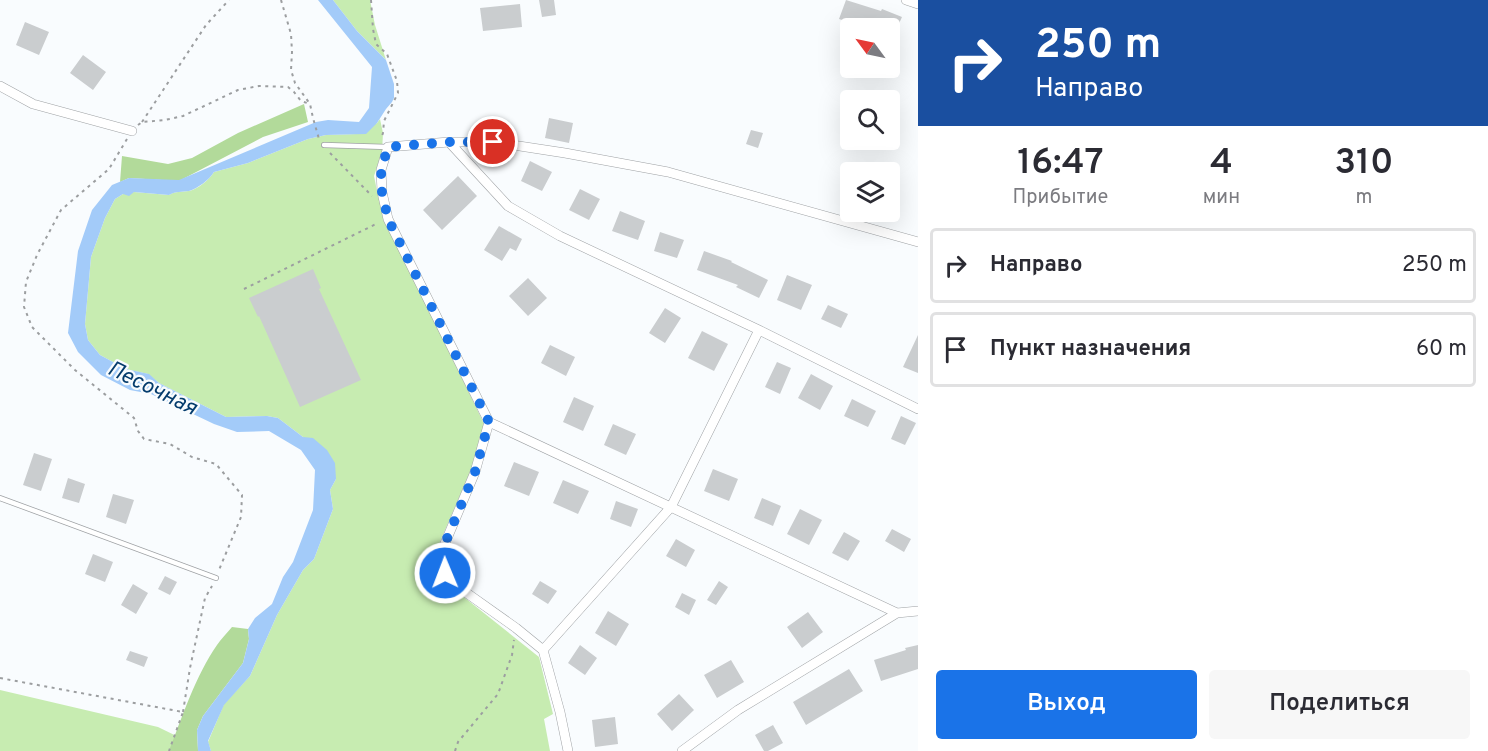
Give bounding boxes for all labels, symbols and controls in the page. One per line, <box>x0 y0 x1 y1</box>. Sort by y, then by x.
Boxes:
north arrow <box>840 18 900 78</box>
map controls <box>840 18 900 222</box>
text: 250 m <box>1035 20 1161 73</box>
icon: right <box>936 24 1014 102</box>
text: Направо <box>1035 72 1143 106</box>
button: search <box>840 90 900 150</box>
pin <box>467 116 518 167</box>
icon: arrive <box>476 125 509 158</box>
text: 16:47 <box>1017 141 1104 187</box>
text: 4 <box>1210 141 1233 187</box>
text: 310 <box>1334 141 1394 187</box>
button: layers <box>840 162 900 222</box>
text: Прибытие <box>1012 185 1108 211</box>
text: мин <box>1203 185 1240 211</box>
text: m <box>1356 185 1372 211</box>
icon: right <box>939 249 972 282</box>
text: Направо <box>990 252 1082 279</box>
text: 250 m <box>1402 252 1467 279</box>
icon: arrive <box>939 333 972 366</box>
text: Пункт назначения <box>990 336 1191 363</box>
text: 60 m <box>1416 336 1467 363</box>
water label: Песочная <box>103 356 202 423</box>
position arrow <box>413 541 477 605</box>
button: Выход <box>936 670 1197 739</box>
button: Поделиться <box>1209 670 1470 739</box>

